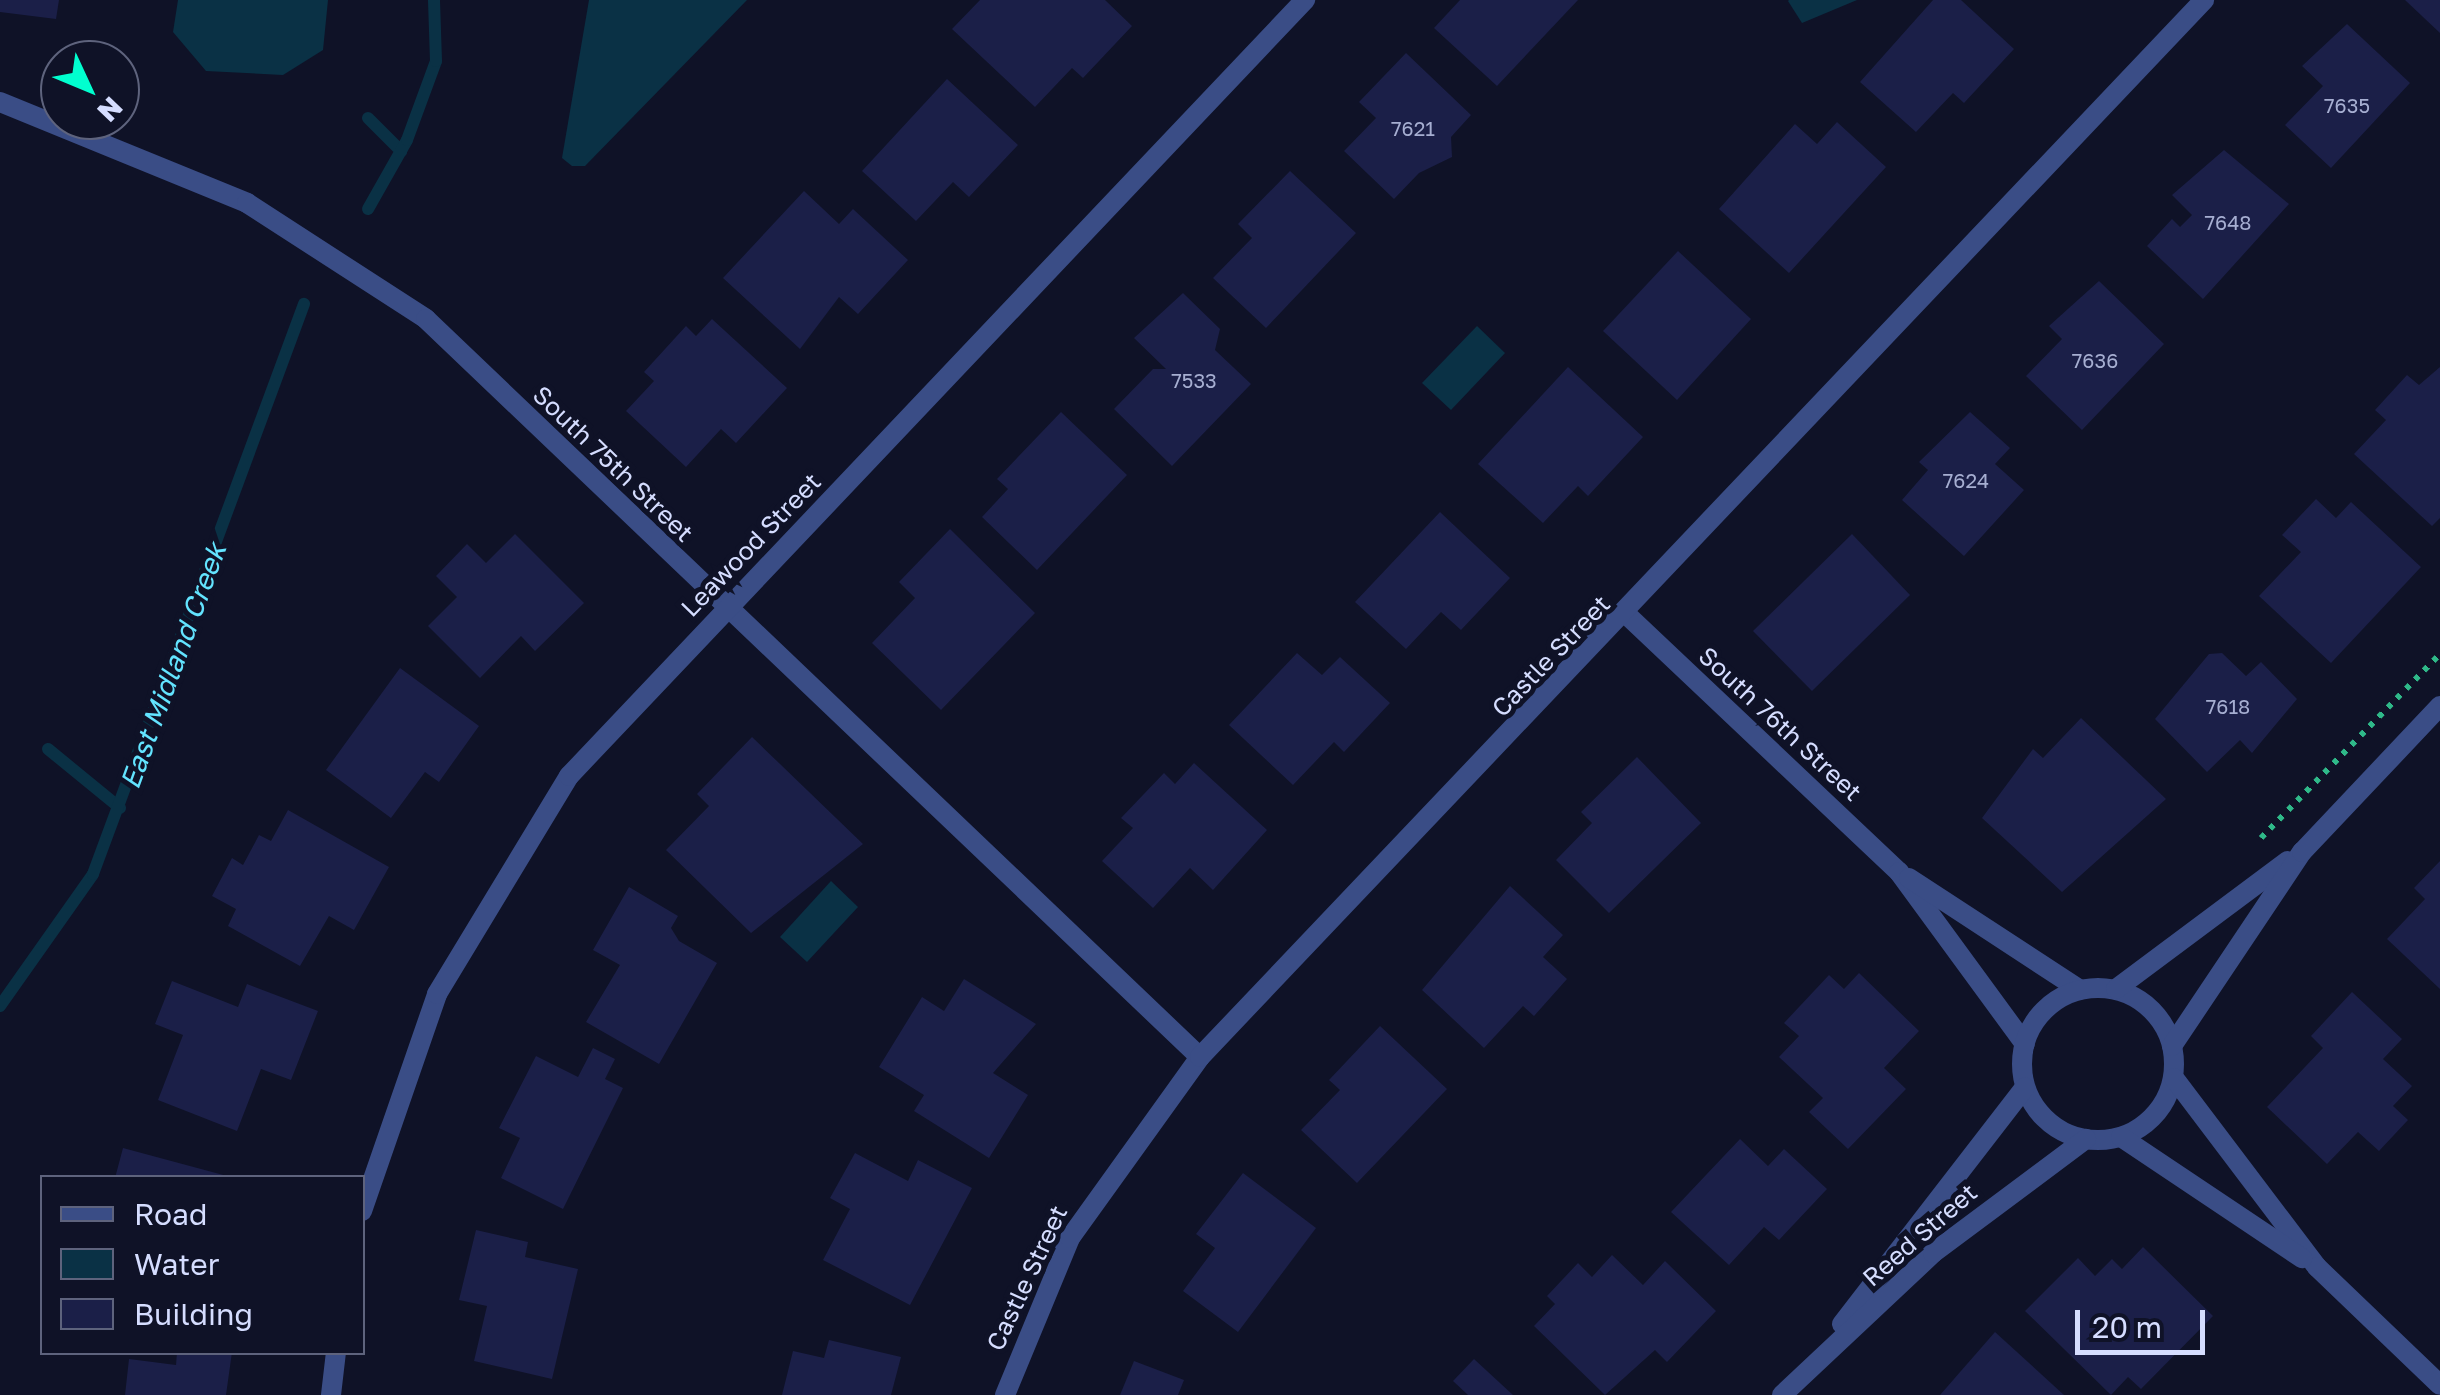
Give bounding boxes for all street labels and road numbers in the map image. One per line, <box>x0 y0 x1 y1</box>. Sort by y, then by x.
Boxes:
street label: South 75th Street <box>527 380 699 548</box>
street label: Leawood Street <box>675 467 827 623</box>
street label: Castle Street <box>1486 589 1616 723</box>
street label: South 76th Street <box>1692 641 1868 807</box>
street label: Reed Street <box>1857 1177 1983 1293</box>
street label: Castle Street <box>980 1201 1074 1355</box>

